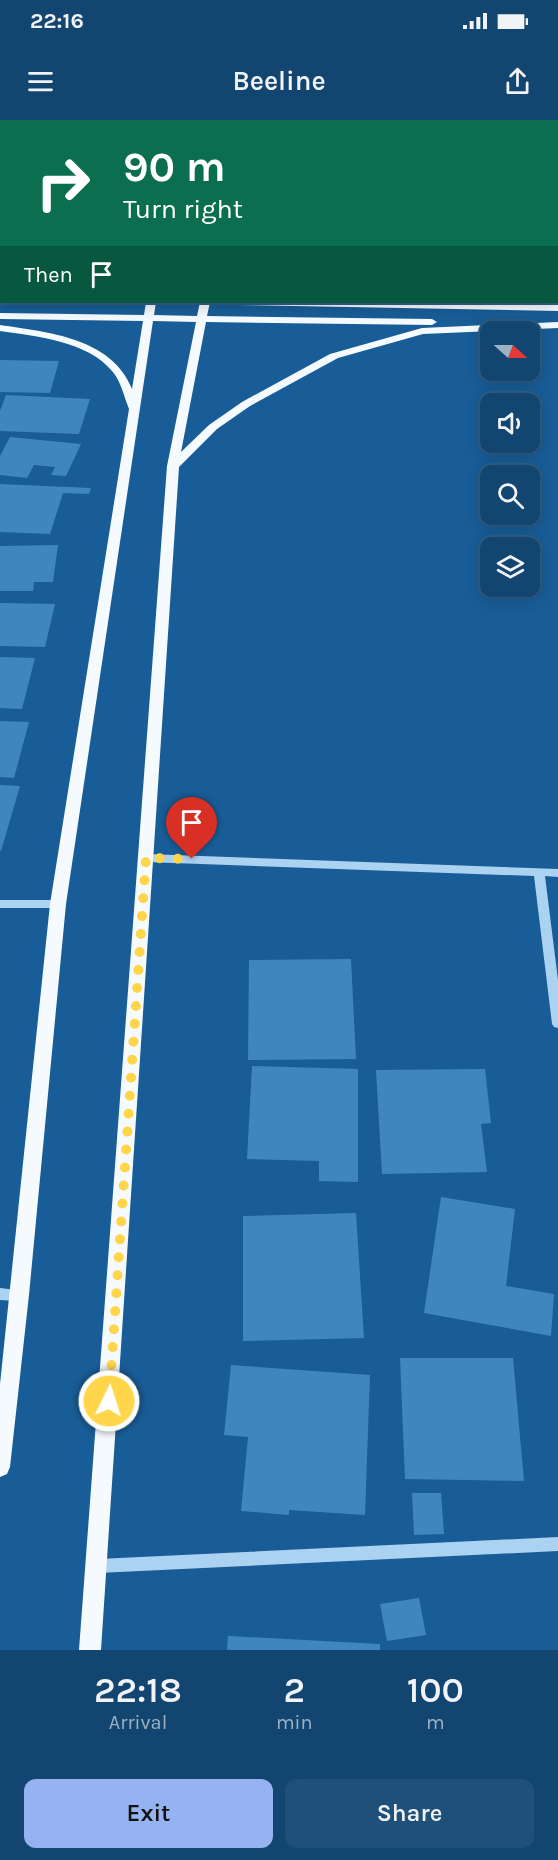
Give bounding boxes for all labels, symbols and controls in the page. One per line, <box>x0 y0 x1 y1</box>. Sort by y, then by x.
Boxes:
text: 22:16 <box>30 8 84 34</box>
icon: menu <box>24 65 57 98</box>
text: Beeline <box>232 65 326 97</box>
icon: share <box>501 65 534 98</box>
text: 90 m <box>123 142 226 192</box>
icon: right <box>24 144 102 222</box>
text: Turn right <box>123 193 243 225</box>
icon: arrive <box>85 258 118 291</box>
text: Then <box>24 262 73 288</box>
north arrow <box>480 321 540 381</box>
map controls <box>480 321 540 597</box>
button: sound <box>480 393 540 453</box>
button: search <box>480 465 540 525</box>
button: layers <box>480 537 540 597</box>
pin <box>166 797 217 859</box>
icon: arrive <box>175 806 208 839</box>
position arrow <box>77 1369 141 1433</box>
text: 22:18 <box>94 1669 182 1711</box>
text: 2 <box>284 1669 305 1711</box>
text: 100 <box>407 1669 464 1711</box>
text: Arrival <box>109 1711 167 1734</box>
text: min <box>276 1711 313 1734</box>
text: m <box>426 1711 445 1734</box>
button: Exit <box>24 1779 273 1848</box>
button: Share <box>285 1779 534 1848</box>

